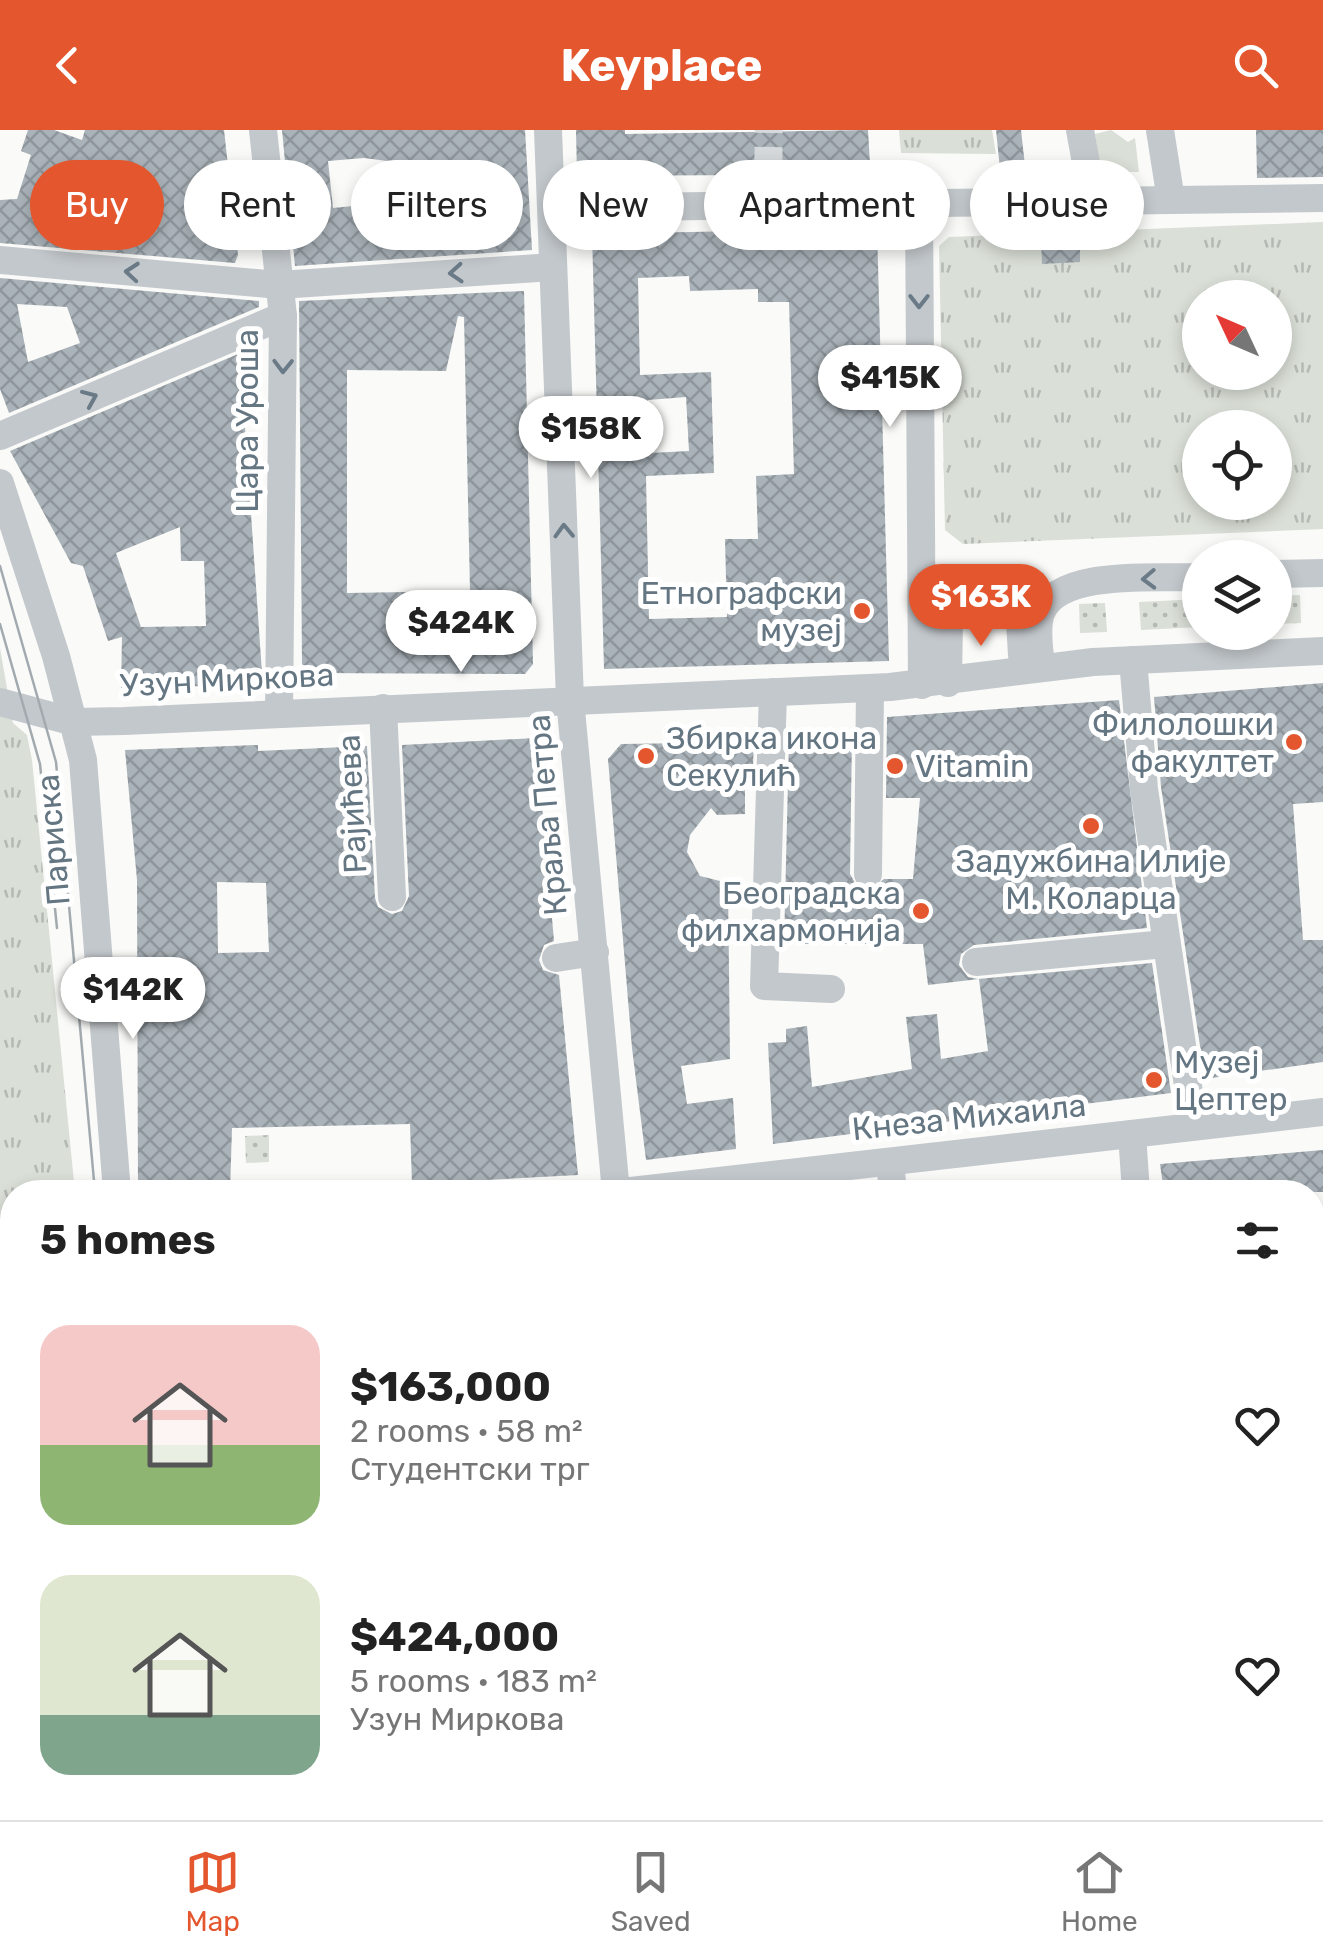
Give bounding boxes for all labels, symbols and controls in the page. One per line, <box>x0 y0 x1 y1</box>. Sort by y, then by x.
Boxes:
icon: back <box>40 38 95 93</box>
icon: search <box>1228 38 1283 93</box>
text: Keyplace <box>560 39 763 92</box>
chip: Buy <box>30 160 164 250</box>
chip: Rent <box>184 160 331 250</box>
chip: Filters <box>351 160 523 250</box>
chip: New <box>543 160 684 250</box>
chip: Apartment <box>704 160 950 250</box>
chip: House <box>970 160 1144 250</box>
one-way arrow <box>124 261 140 283</box>
one-way arrow <box>448 262 464 283</box>
north arrow <box>1182 280 1292 390</box>
map controls <box>1182 280 1292 650</box>
one-way arrow <box>908 294 930 309</box>
street label: Цара Уроша <box>228 329 266 513</box>
pin: $415K <box>820 345 960 430</box>
text: $415K <box>840 358 940 396</box>
one-way arrow <box>272 359 293 375</box>
one-way arrow <box>80 389 98 409</box>
pin: $158K <box>521 396 661 481</box>
text: $158K <box>541 409 641 447</box>
button: locate <box>1182 410 1292 520</box>
one-way arrow <box>554 523 575 539</box>
button: layers <box>1182 540 1292 650</box>
pin: $163K <box>911 564 1051 649</box>
one-way arrow <box>1141 568 1157 589</box>
place label: Етнографски музеј <box>641 574 842 649</box>
text: $163K <box>931 577 1031 615</box>
pin: $424K <box>391 590 531 675</box>
marker: Етнографски музеј <box>851 600 873 622</box>
text: $424K <box>408 603 514 641</box>
street label: Узун Миркова <box>119 655 335 705</box>
place label: Филолошки факултет <box>1092 705 1274 780</box>
street label: Краља Петра <box>519 713 575 917</box>
place label: Збирка икона Секулић <box>666 719 877 794</box>
marker: Филолошки факултет <box>1283 731 1305 753</box>
street label: Рајићева <box>329 734 375 874</box>
marker: Збирка икона Секулић <box>635 745 657 767</box>
place label: Vitamin <box>915 747 1029 785</box>
marker: Vitamin <box>884 755 906 777</box>
street label: Париска <box>28 773 78 907</box>
marker: Задужбина Илије М. Коларца <box>1080 815 1102 837</box>
place label: Задужбина Илије М. Коларца <box>956 842 1226 917</box>
place label: Београдска филхармонија <box>681 874 901 949</box>
marker: Београдска филхармонија <box>910 900 932 922</box>
pin: $142K <box>63 957 203 1042</box>
text: $142K <box>82 970 184 1008</box>
place label: Музеј Цептер <box>1174 1043 1288 1118</box>
marker: Музеј Цептер <box>1143 1069 1165 1091</box>
street label: Кнеза Михаила <box>850 1086 1088 1148</box>
icon: filters <box>1230 1213 1285 1268</box>
text: 5 homes <box>40 1215 216 1265</box>
text: $163,000 <box>350 1362 551 1412</box>
icon: home <box>120 1365 240 1485</box>
icon: heart <box>1230 1398 1285 1453</box>
text: 2 rooms · 58 m² <box>350 1412 583 1450</box>
text: Студентски трг <box>350 1450 590 1488</box>
text: $424,000 <box>350 1612 559 1662</box>
icon: home <box>120 1615 240 1735</box>
icon: heart <box>1230 1648 1285 1703</box>
text: 5 rooms · 183 m² <box>350 1662 597 1700</box>
text: Узун Миркова <box>350 1700 564 1738</box>
tab: Map <box>185 1845 240 1938</box>
tab: Saved <box>611 1845 691 1938</box>
tab: Home <box>1061 1845 1138 1938</box>

